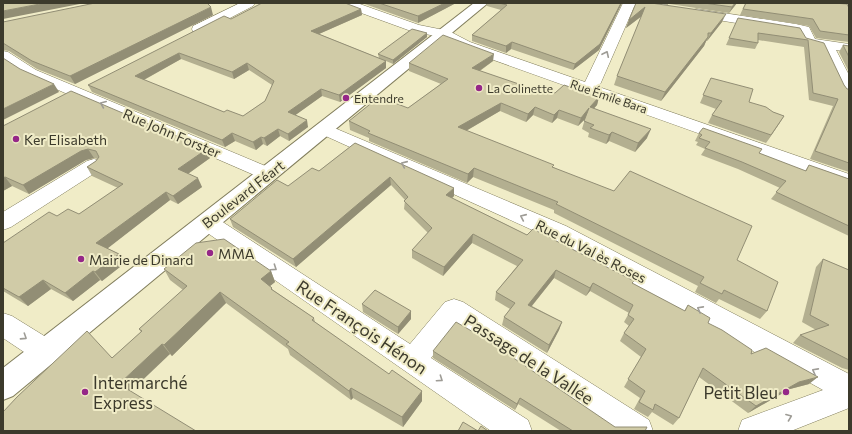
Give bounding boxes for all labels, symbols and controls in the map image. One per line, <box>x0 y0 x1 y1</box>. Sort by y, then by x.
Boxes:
one-way arrow <box>601 51 609 58</box>
street label: Rue Émile Bara <box>569 76 649 116</box>
place label: La Colinette <box>487 81 553 95</box>
marker: La Colinette <box>474 83 484 93</box>
place label: Entendre <box>354 91 404 105</box>
marker: Entendre <box>341 93 351 103</box>
one-way arrow <box>100 101 108 109</box>
street label: Rue John Forster <box>120 105 224 161</box>
place label: Ker Elisabeth <box>24 131 107 148</box>
marker: Ker Elisabeth <box>11 134 21 144</box>
street label: Boulevard Féart <box>198 156 288 232</box>
one-way arrow <box>401 161 408 169</box>
one-way arrow <box>520 214 527 222</box>
street label: Rue du Val ès Roses <box>533 216 649 286</box>
place label: MMA <box>218 245 255 262</box>
marker: MMA <box>205 248 215 258</box>
place label: Mairie de Dinard <box>89 251 193 268</box>
marker: Mairie de Dinard <box>76 254 86 264</box>
one-way arrow <box>270 263 277 271</box>
street label: Rue François Hénon <box>293 276 431 378</box>
one-way arrow <box>697 306 705 314</box>
street label: Passage de la Vallée <box>460 309 598 409</box>
one-way arrow <box>20 333 27 340</box>
one-way arrow <box>812 368 819 375</box>
place label: Intermarché Express <box>93 372 187 413</box>
one-way arrow <box>436 374 443 382</box>
place label: Petit Bleu <box>703 382 778 403</box>
marker: Intermarché Express <box>80 387 90 397</box>
marker: Petit Bleu <box>781 387 791 397</box>
one-way arrow <box>786 414 793 422</box>

